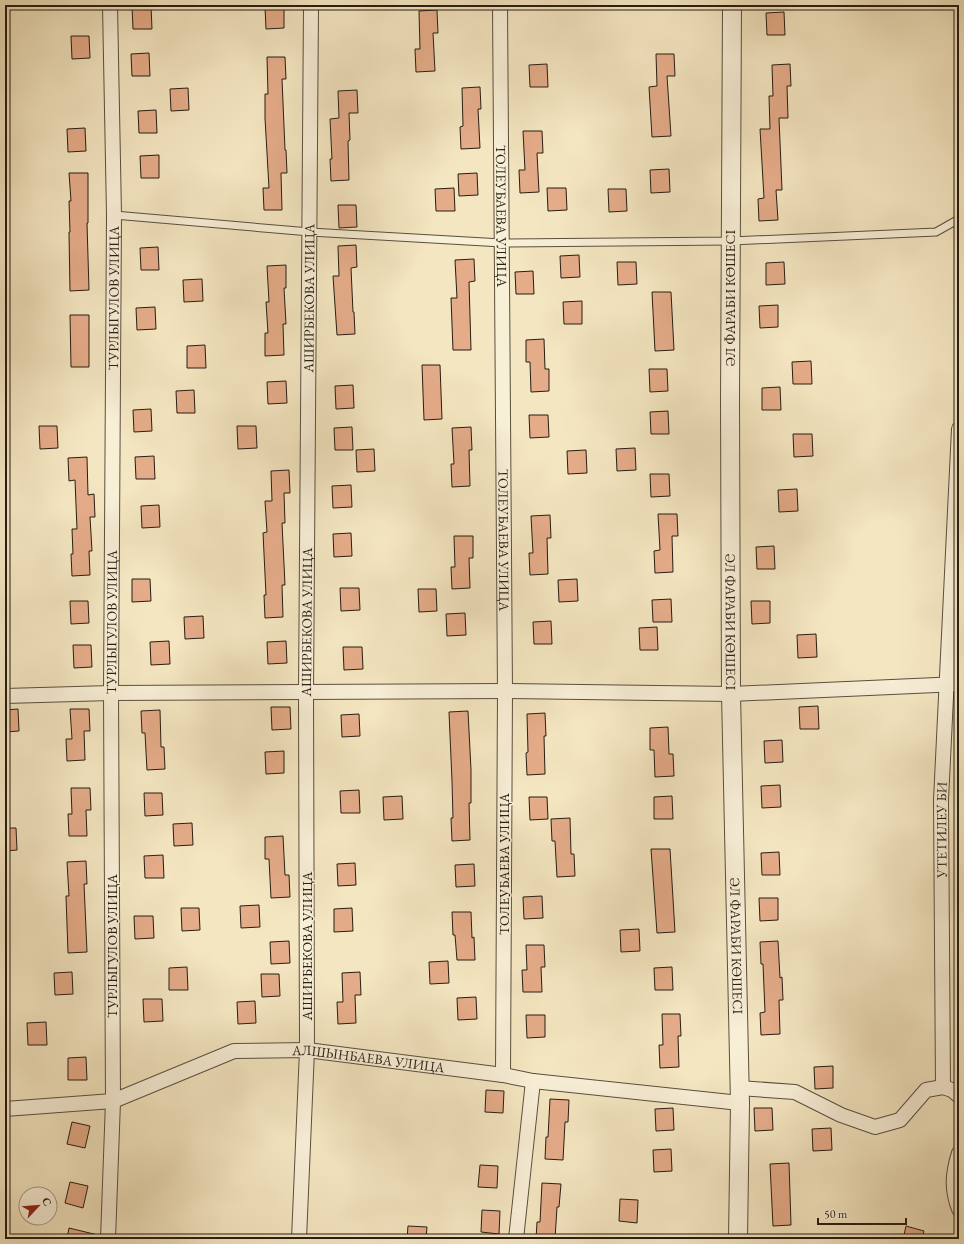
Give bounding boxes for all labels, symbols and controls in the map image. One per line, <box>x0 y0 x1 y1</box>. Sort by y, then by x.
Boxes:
street label: ТОЛЕУБАЕВА УЛИЦА <box>492 145 511 287</box>
street label: АШИРБЕКОВА УЛИЦА <box>299 223 318 374</box>
street label: ТУРЛЫГУЛОВ УЛИЦА <box>104 226 123 370</box>
street label: ӘЛ ФАРАБИ КӨШЕСІ <box>721 230 739 366</box>
street label: ТОЛЕУБАЕВА УЛИЦА <box>494 469 513 611</box>
street label: АШИРБЕКОВА УЛИЦА <box>297 547 316 698</box>
street label: ТУРЛЫГУЛОВ УЛИЦА <box>102 550 121 694</box>
street label: ӘЛ ФАРАБИ КӨШЕСІ <box>722 554 740 690</box>
street label: УТЕТИЛЕУ БИ <box>932 781 951 879</box>
street label: ТОЛЕУБАЕВА УЛИЦА <box>495 793 513 935</box>
street label: АШИРБЕКОВА УЛИЦА <box>298 871 316 1021</box>
street label: ТУРЛЫГУЛОВ УЛИЦА <box>103 874 121 1018</box>
street label: ӘЛ ФАРАБИ КӨШЕСІ <box>726 878 747 1015</box>
street label: АЛШЫНБАЕВА УЛИЦА <box>291 1041 446 1077</box>
north arrow <box>18 1186 58 1226</box>
text: С <box>39 1195 55 1208</box>
scale bar <box>818 1200 906 1226</box>
text: 50 m <box>824 1206 848 1222</box>

